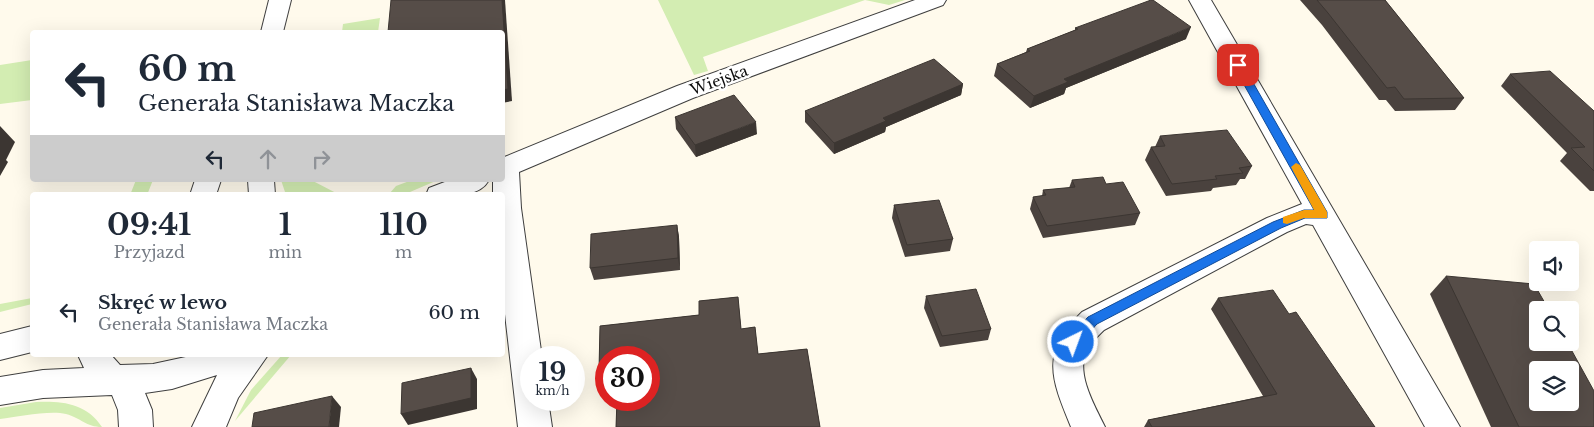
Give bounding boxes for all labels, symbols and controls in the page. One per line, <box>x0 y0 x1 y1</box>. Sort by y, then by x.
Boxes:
pin <box>1217 44 1259 86</box>
text: 60 m <box>138 47 236 90</box>
icon: left <box>55 50 120 115</box>
icon: arrive <box>1224 51 1252 79</box>
street label: Wiejska <box>687 61 751 100</box>
text: Generała Stanisława Maczka <box>138 90 455 117</box>
icon: left <box>201 145 229 173</box>
icon: ahead <box>254 145 282 173</box>
icon: right <box>307 145 335 173</box>
text: 09:41 <box>107 206 191 243</box>
text: 1 <box>279 206 292 243</box>
text: 110 <box>379 206 428 243</box>
map controls <box>1529 241 1579 411</box>
button: sound <box>1529 241 1579 291</box>
text: Przyjazd <box>114 242 185 262</box>
text: min <box>268 242 302 262</box>
text: m <box>395 242 412 262</box>
text: Skręć w lewo <box>98 291 227 314</box>
icon: left <box>55 298 83 326</box>
text: 60 m <box>428 301 480 324</box>
button: search <box>1529 301 1579 351</box>
text: Generała Stanisława Maczka <box>98 314 328 334</box>
position arrow <box>1046 315 1098 367</box>
speed limit sign: 30 <box>595 346 660 411</box>
text: 19 <box>539 357 566 388</box>
button: layers <box>1529 361 1579 411</box>
text: km/h <box>535 383 570 398</box>

